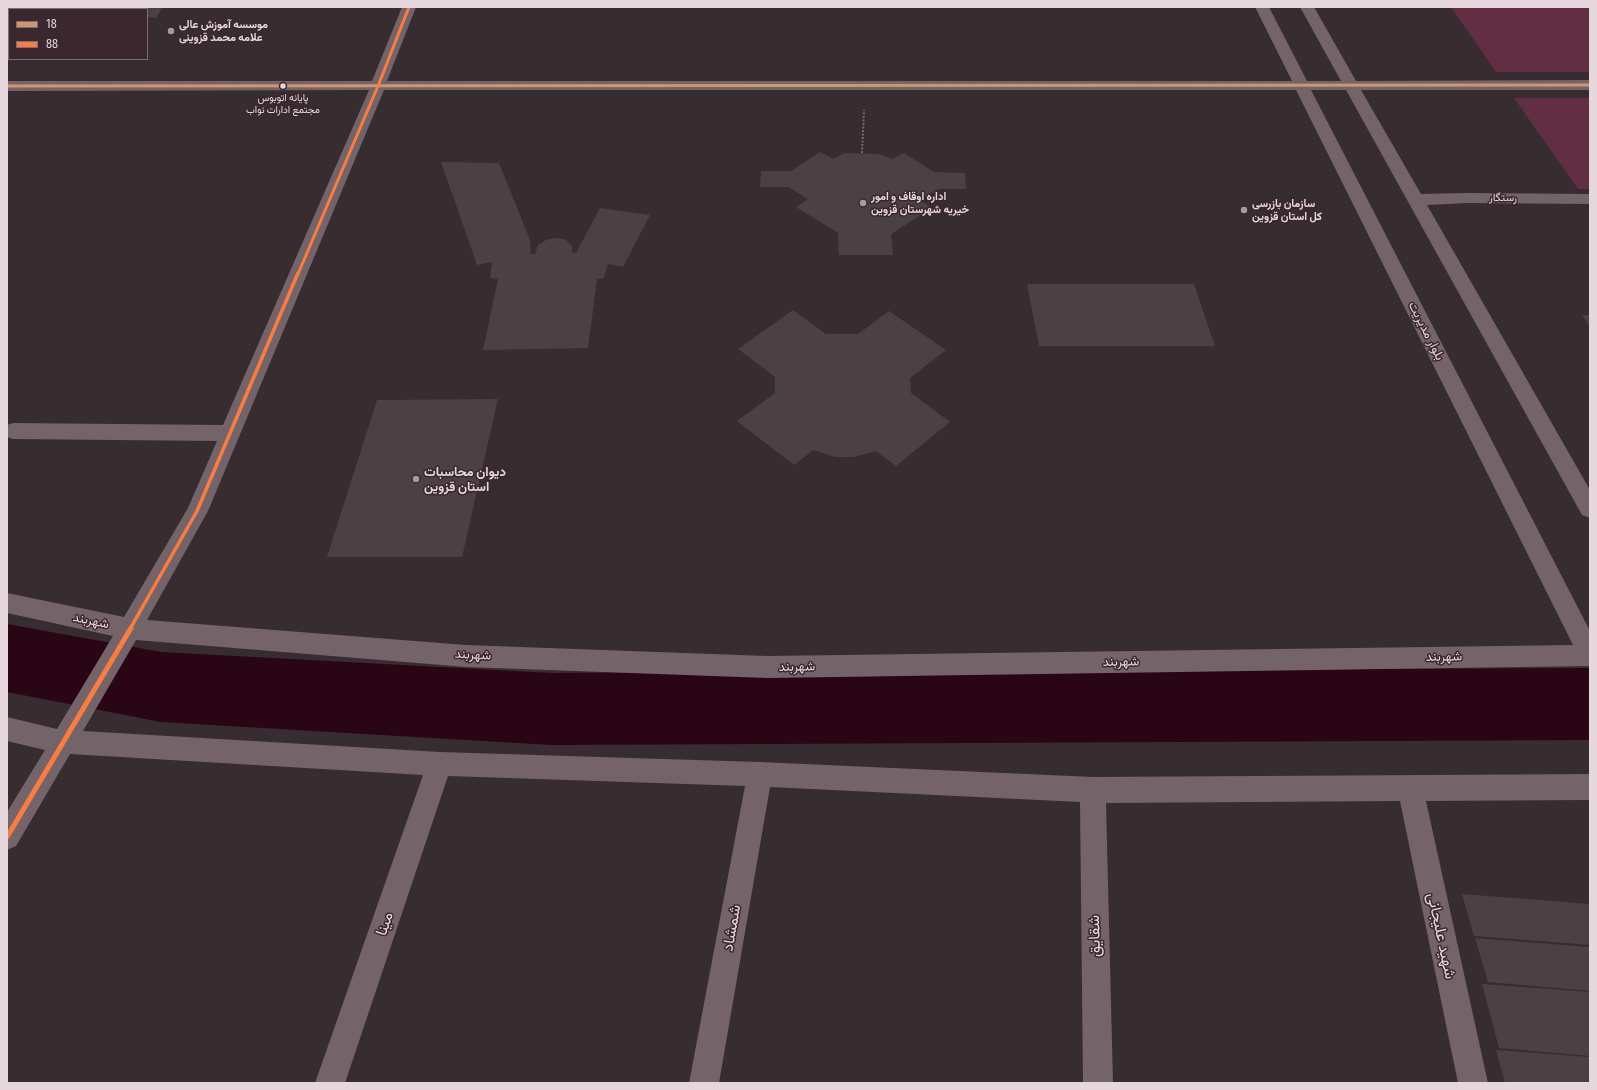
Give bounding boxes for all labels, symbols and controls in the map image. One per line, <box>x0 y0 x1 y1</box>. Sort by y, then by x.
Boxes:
legend <box>8 8 148 60</box>
text: 18 <box>46 17 57 31</box>
place label: موسسه آموزش عالی علامه محمد قزوینی <box>179 18 268 44</box>
marker: موسسه آموزش عالی علامه محمد قزوینی <box>166 26 176 36</box>
text: 88 <box>46 37 58 51</box>
marker: پایانه اتوبوس مجتمع ادارات نواب <box>278 81 288 91</box>
place label: پایانه اتوبوس مجتمع ادارات نواب <box>246 92 320 116</box>
place label: اداره اوقاف و امور خیریه شهرستان قزوین <box>871 190 969 216</box>
street label: رستگار <box>1489 191 1517 205</box>
place label: سازمان بازرسی کل استان قزوین <box>1252 197 1322 223</box>
marker: اداره اوقاف و امور خیریه شهرستان قزوین <box>858 198 868 208</box>
marker: سازمان بازرسی کل استان قزوین <box>1239 205 1249 215</box>
street label: بلوار مدیریت <box>1405 299 1447 363</box>
place label: دیوان محاسبات استان قزوین <box>424 464 506 495</box>
marker: دیوان محاسبات استان قزوین <box>411 474 421 484</box>
street label: شهربند <box>71 610 111 632</box>
street label: شهربند <box>454 646 492 664</box>
street label: شهربند <box>1426 649 1462 665</box>
street label: شهربند <box>1103 654 1139 670</box>
street label: شهربند <box>779 659 815 675</box>
street label: شهید علیجانی <box>1422 891 1460 981</box>
street label: شمشاد <box>718 903 746 953</box>
street label: مینا <box>372 910 398 938</box>
street label: شقایق <box>1085 915 1105 957</box>

